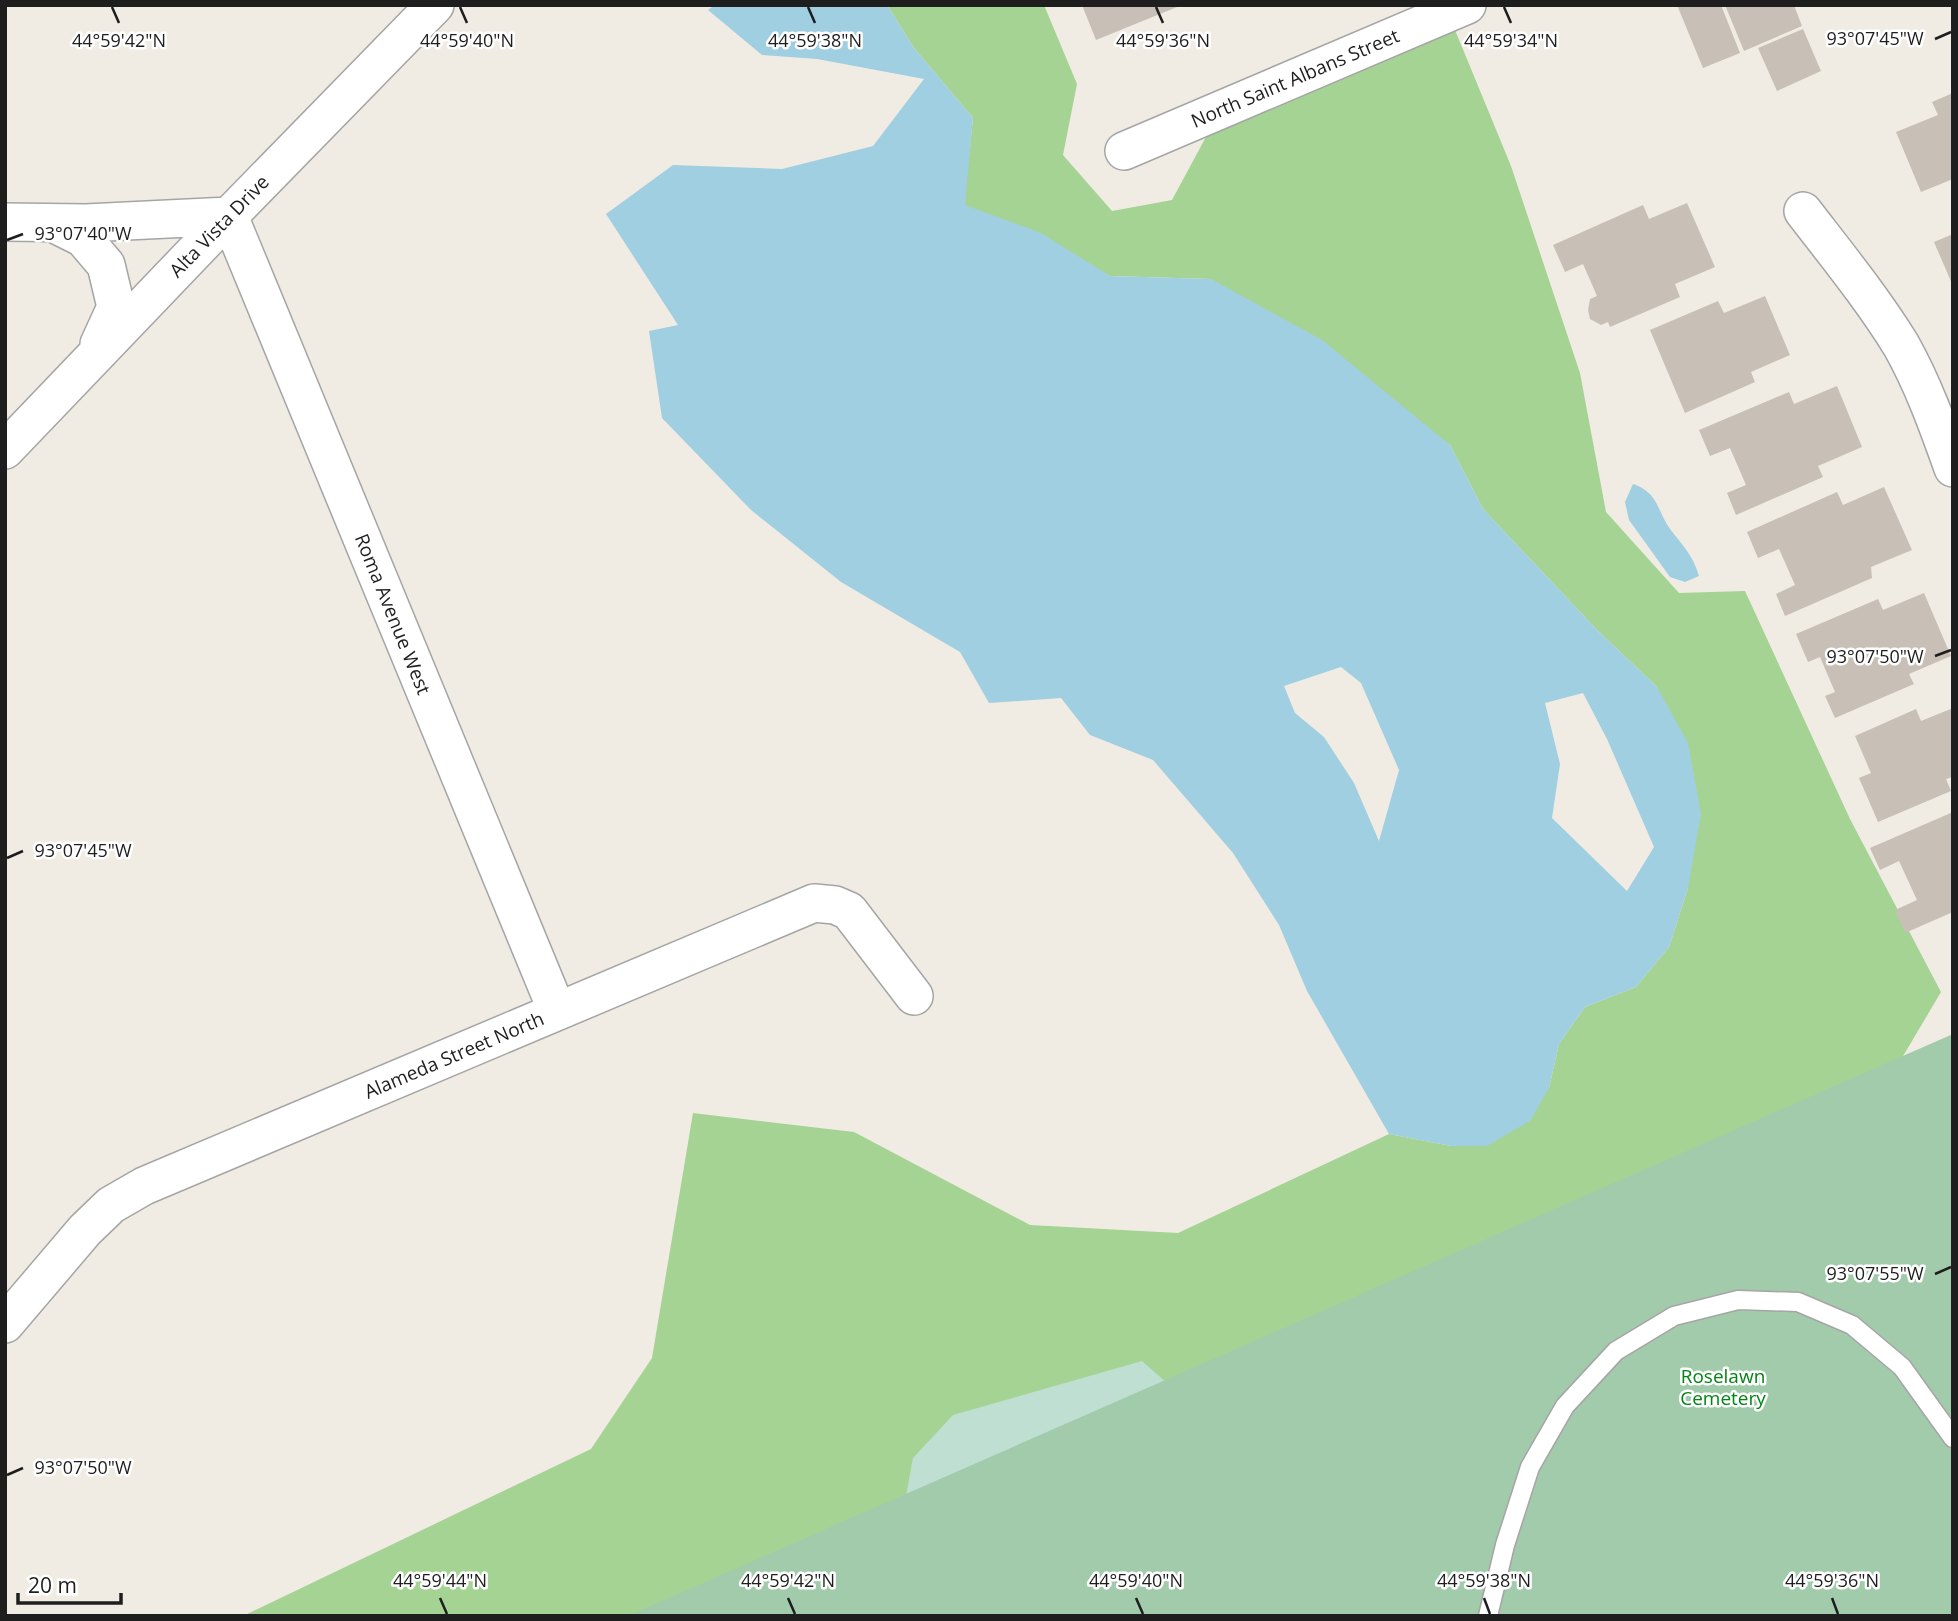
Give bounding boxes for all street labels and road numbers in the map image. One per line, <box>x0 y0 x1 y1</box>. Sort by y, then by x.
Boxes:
street label: North Saint Albans Street <box>1187 22 1403 134</box>
street label: Alta Vista Drive <box>163 169 275 283</box>
street label: Roma Avenue West <box>349 530 437 699</box>
street label: Alameda Street North <box>360 1005 548 1105</box>

